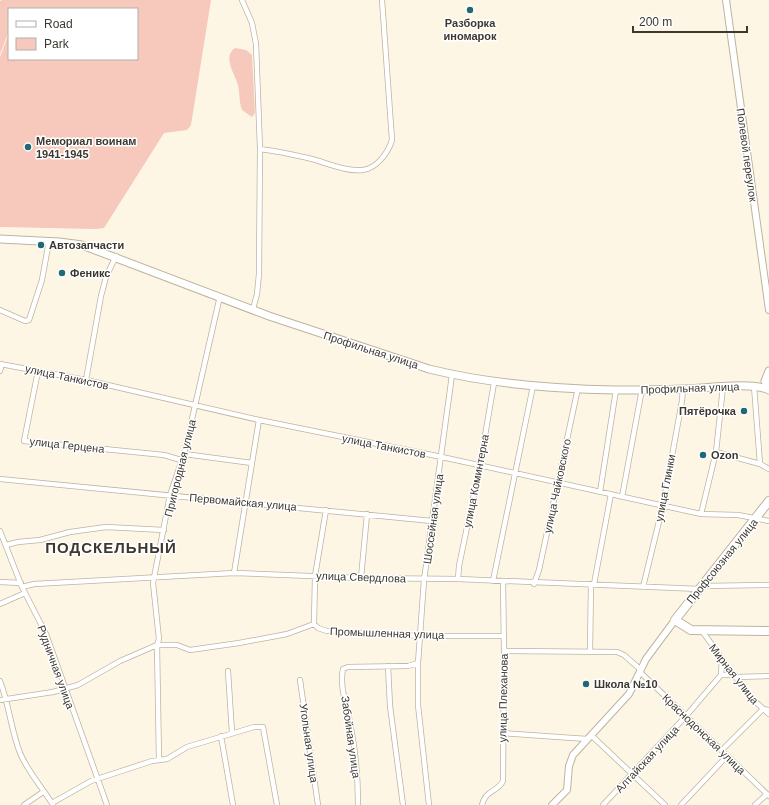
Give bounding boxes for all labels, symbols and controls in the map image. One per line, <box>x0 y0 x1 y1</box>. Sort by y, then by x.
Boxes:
marker: Разборка иномарок <box>465 5 475 15</box>
legend <box>8 8 138 60</box>
scale bar <box>633 8 747 34</box>
text: 200 m <box>639 15 672 29</box>
text: Road <box>44 17 73 31</box>
place label: Разборка иномарок <box>443 17 497 42</box>
text: Park <box>44 37 70 51</box>
street label: Полевой переулок <box>734 107 760 203</box>
place label: Мемориал воинам 1941-1945 <box>36 135 137 160</box>
marker: Мемориал воинам 1941-1945 <box>23 142 33 152</box>
place label: Автозапчасти <box>49 239 124 251</box>
marker: Автозапчасти <box>36 240 46 250</box>
place label: Феникс <box>70 267 110 279</box>
marker: Феникс <box>57 268 67 278</box>
street label: Профильная улица <box>322 329 421 371</box>
street label: улица Танкистов <box>24 362 110 392</box>
street label: Профильная улица <box>640 380 741 396</box>
place label: Пятёрочка <box>679 405 737 417</box>
marker: Пятёрочка <box>739 406 749 416</box>
street label: Пригородная улица <box>162 417 198 518</box>
street label: улица Танкистов <box>341 432 427 460</box>
street label: улица Коминтерна <box>461 432 491 529</box>
street label: улица Герцена <box>29 435 106 455</box>
street label: улица Чайковского <box>541 438 573 534</box>
place label: Ozon <box>711 449 739 461</box>
marker: Ozon <box>698 450 708 460</box>
street label: улица Глинки <box>653 453 677 523</box>
street label: Шоссейная улица <box>421 472 445 565</box>
street label: Первомайская улица <box>189 491 298 513</box>
street label: Профсоюзная улица <box>684 515 760 606</box>
district label: ПОДСКЕЛЬНЫЙ <box>45 539 177 556</box>
street label: улица Свердлова <box>316 569 407 585</box>
street label: Рудничная улица <box>35 623 77 711</box>
street label: Промышленная улица <box>330 625 445 641</box>
street label: Мирная улица <box>707 642 762 707</box>
street label: улица Плеханова <box>496 653 510 743</box>
place label: Школа №10 <box>594 678 658 690</box>
marker: Школа №10 <box>581 679 591 689</box>
street label: Краснодонская улица <box>660 691 749 777</box>
street label: Забойная улица <box>339 695 363 780</box>
street label: Угольная улица <box>298 703 321 784</box>
street label: Алтайская улица <box>613 723 682 795</box>

